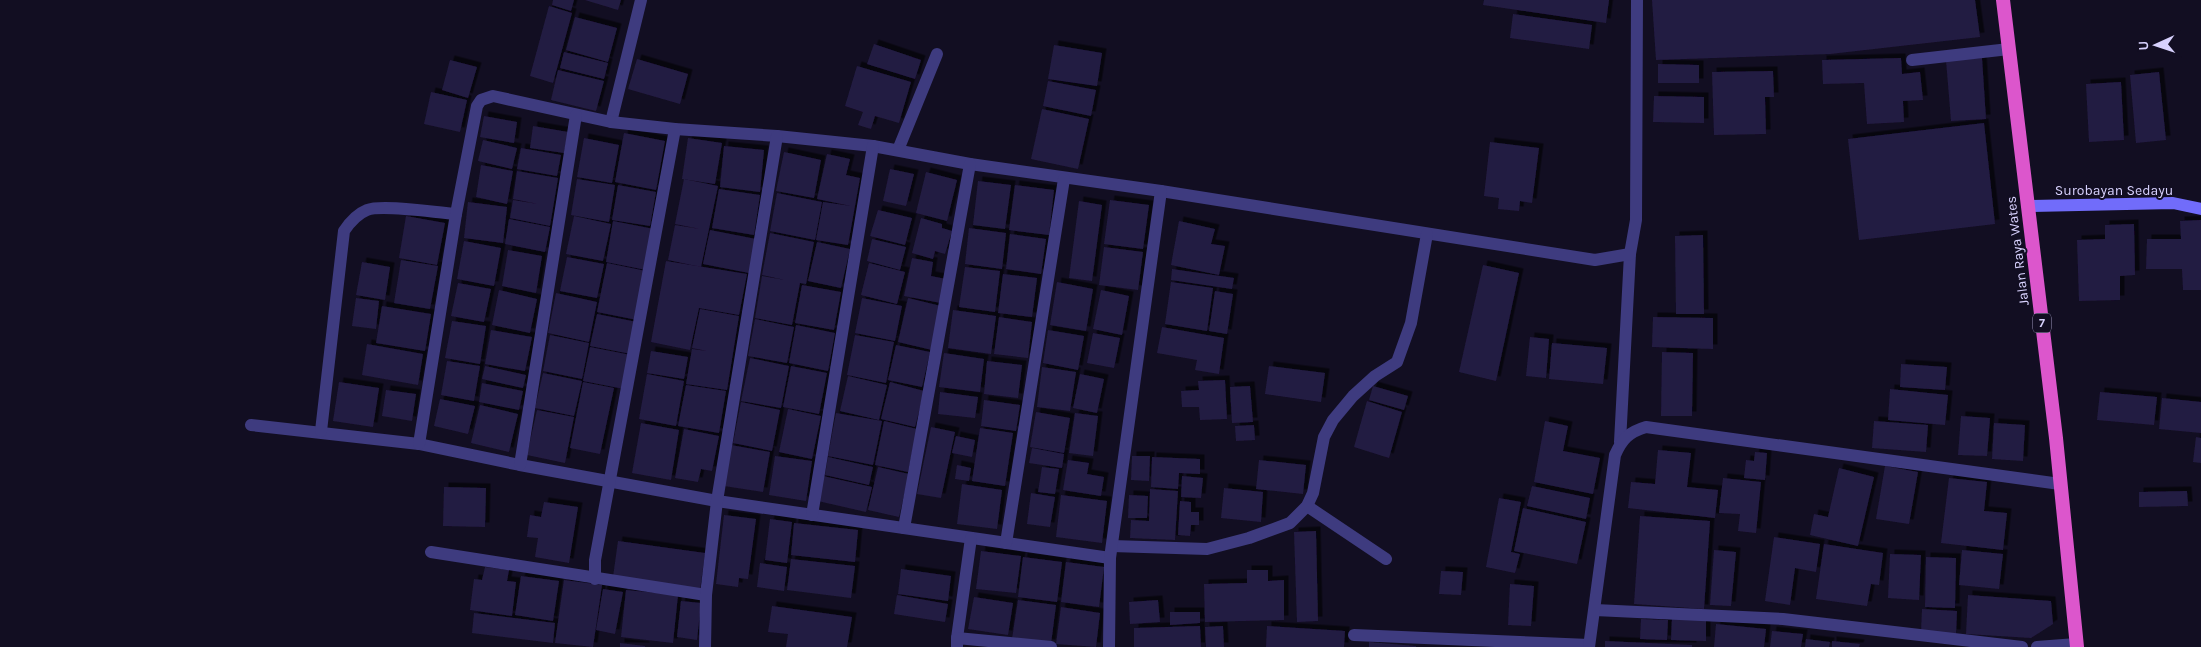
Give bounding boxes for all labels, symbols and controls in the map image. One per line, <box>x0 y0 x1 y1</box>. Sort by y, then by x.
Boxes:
north arrow <box>2131 20 2181 70</box>
text: U <box>2135 40 2152 51</box>
street label: Surobayan Sedayu <box>2055 182 2173 199</box>
street label: Jalan Raya Wates <box>2002 195 2033 307</box>
road number: 7 <box>2033 314 2051 332</box>

